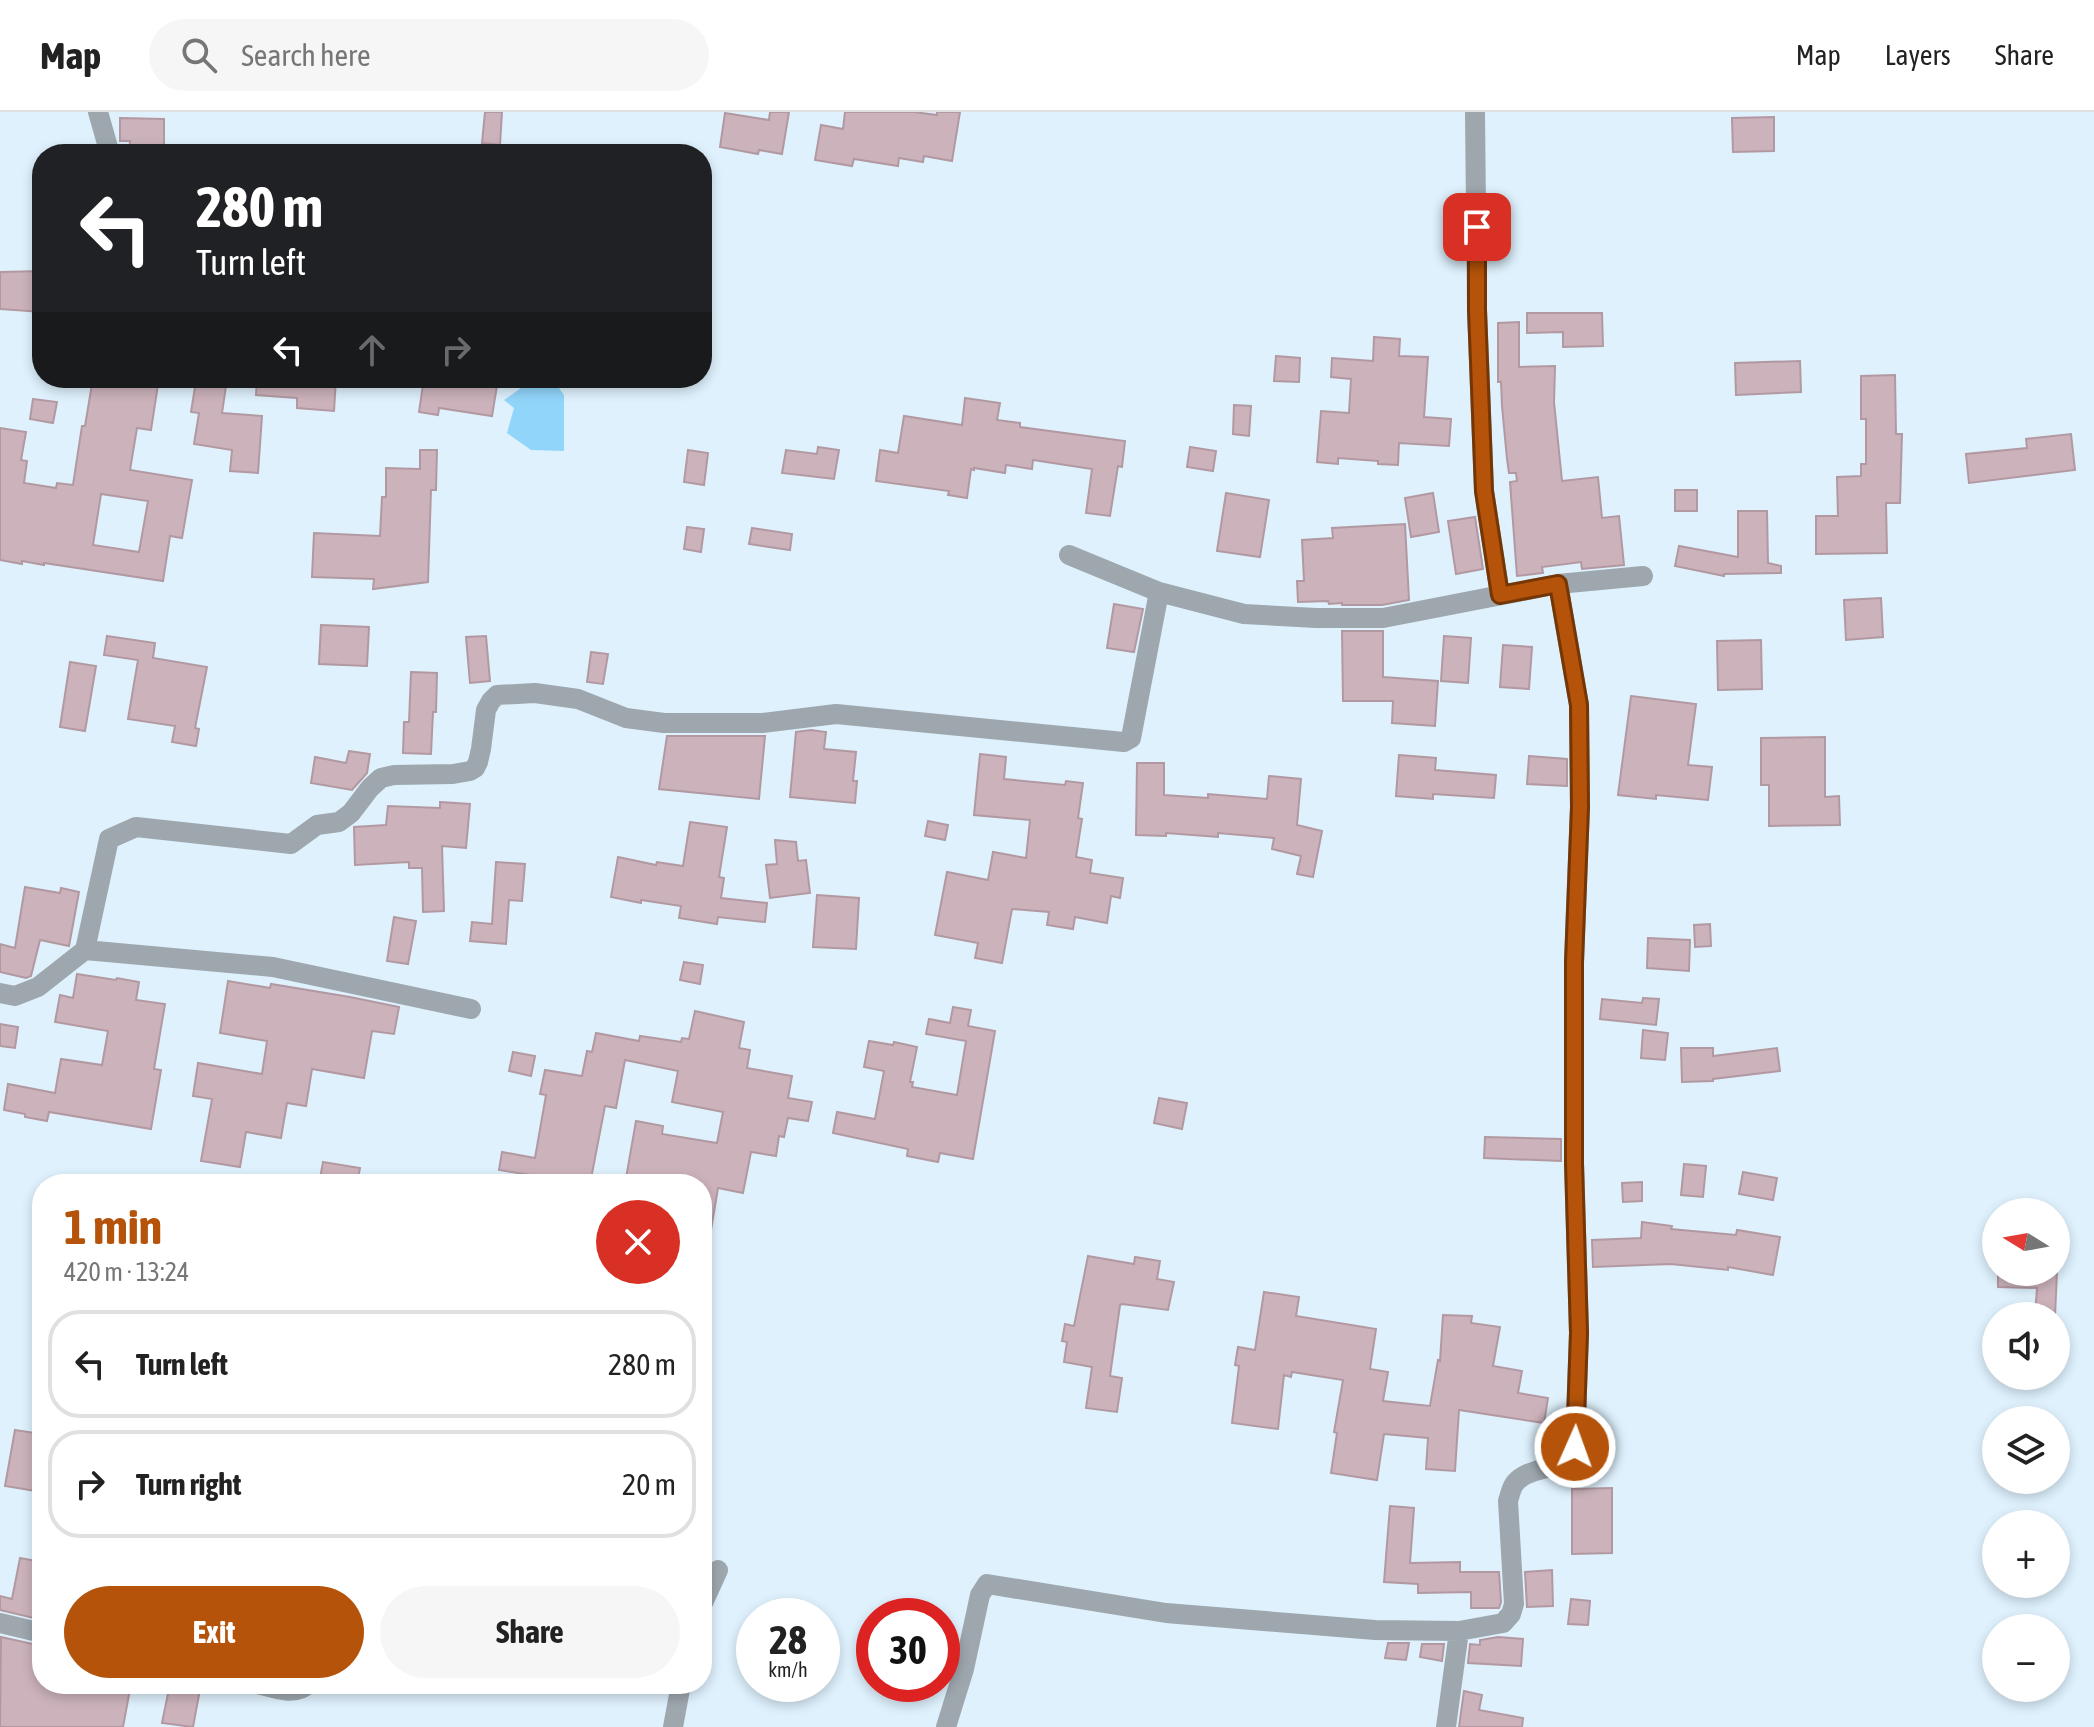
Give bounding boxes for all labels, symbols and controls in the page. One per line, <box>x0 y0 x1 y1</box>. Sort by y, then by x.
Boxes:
search box <box>149 19 709 91</box>
icon: search <box>177 33 221 77</box>
text: Map <box>40 34 101 77</box>
text: Search here <box>241 38 371 72</box>
text: Map <box>1796 39 1841 71</box>
text: Layers <box>1885 39 1951 71</box>
text: Share <box>1995 39 2054 71</box>
text: 280 m <box>196 175 323 239</box>
icon: left <box>64 176 168 280</box>
pin <box>1443 193 1511 261</box>
icon: arrive <box>1455 205 1499 249</box>
text: Turn left <box>196 241 306 283</box>
icon: left <box>266 328 310 372</box>
icon: ahead <box>350 328 394 372</box>
icon: right <box>434 328 478 372</box>
north arrow <box>1982 1198 2070 1286</box>
map controls <box>1982 1198 2070 1702</box>
text: 1 min <box>64 1199 162 1254</box>
button: close <box>596 1200 680 1284</box>
text: 420 m · 13:24 <box>64 1257 189 1287</box>
button: sound <box>1982 1302 2070 1390</box>
icon: left <box>68 1342 112 1386</box>
text: Turn left <box>136 1347 228 1381</box>
text: 280 m <box>608 1347 676 1381</box>
position arrow <box>1533 1405 1617 1489</box>
button: layers <box>1982 1406 2070 1494</box>
icon: right <box>68 1462 112 1506</box>
text: Turn right <box>136 1467 242 1501</box>
text: 20 m <box>622 1467 676 1501</box>
button: + <box>1982 1510 2070 1598</box>
button: Exit <box>64 1586 364 1678</box>
button: Share <box>380 1586 680 1678</box>
speed limit sign: 30 <box>856 1598 960 1702</box>
button: − <box>1982 1614 2070 1702</box>
text: 28 <box>769 1617 807 1662</box>
text: km/h <box>768 1658 808 1681</box>

